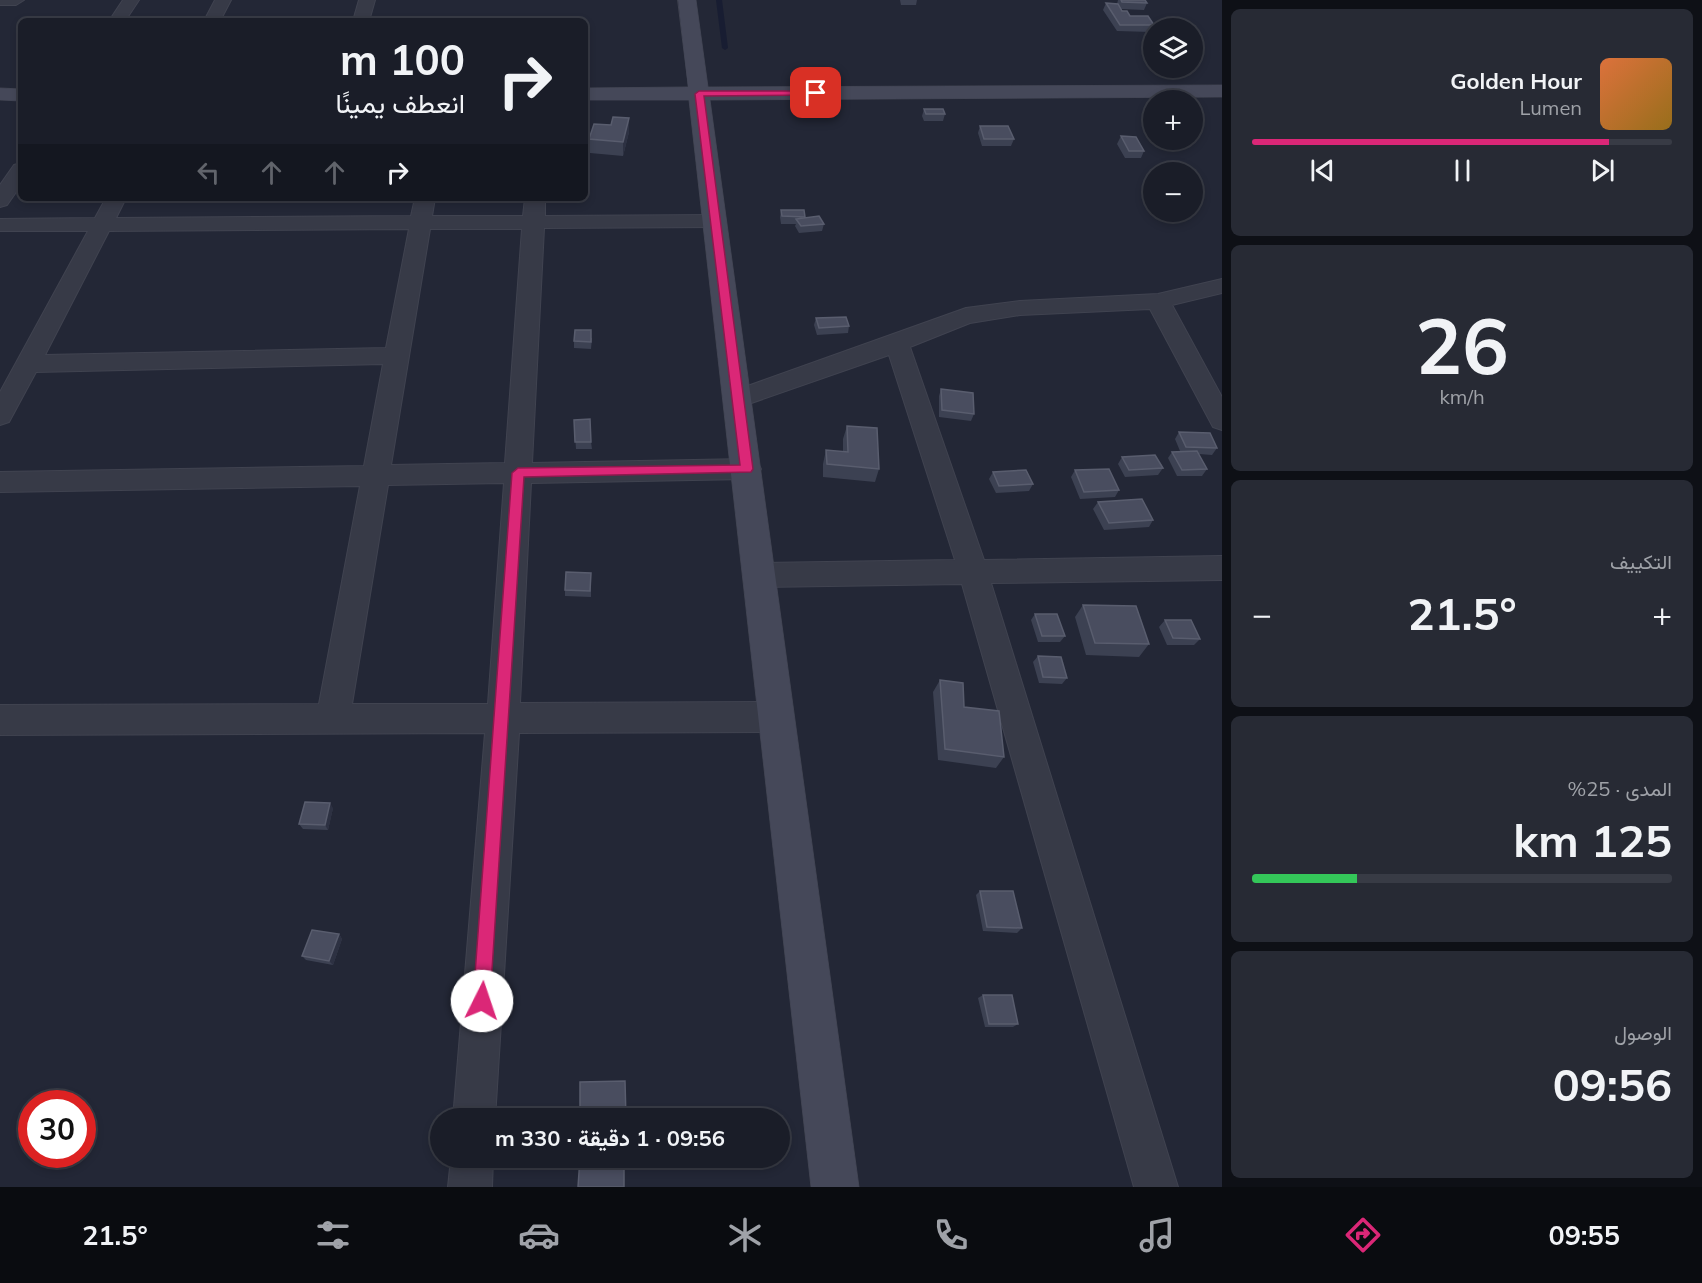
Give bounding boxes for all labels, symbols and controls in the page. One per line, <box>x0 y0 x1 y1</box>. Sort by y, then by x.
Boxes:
map controls <box>1143 18 1203 222</box>
button: layers <box>1143 18 1203 78</box>
text: 100 m <box>340 33 465 86</box>
icon: right <box>486 42 564 120</box>
pin <box>790 67 841 118</box>
text: Golden Hour <box>1450 67 1582 95</box>
icon: arrive <box>799 76 832 109</box>
text: انعطف يمينًا <box>335 86 465 120</box>
button: + <box>1143 90 1203 150</box>
text: Lumen <box>1520 95 1582 120</box>
icon: previous <box>1306 154 1339 187</box>
icon: pause <box>1446 154 1479 187</box>
icon: next <box>1586 154 1619 187</box>
icon: left <box>192 156 225 189</box>
icon: ahead <box>255 156 288 189</box>
icon: ahead <box>318 156 351 189</box>
icon: right <box>381 156 414 189</box>
button: − <box>1143 162 1203 222</box>
text: 26 <box>1415 296 1509 394</box>
text: km/h <box>1439 384 1485 409</box>
text: التكييف <box>1610 549 1672 574</box>
text: 21.5° <box>1407 585 1517 641</box>
text: − <box>1252 593 1272 634</box>
text: + <box>1652 593 1672 634</box>
text: المدى · 25% <box>1568 776 1672 801</box>
text: 125 km <box>1513 812 1672 868</box>
position arrow <box>450 969 514 1033</box>
text: الوصول <box>1614 1020 1672 1045</box>
text: 09:56 <box>1553 1056 1672 1112</box>
speed limit sign: 30 <box>18 1090 96 1168</box>
text: 09:56 · 1 دقيقة · 330 m <box>495 1124 725 1152</box>
icon: filters <box>312 1214 354 1256</box>
icon: car <box>518 1214 560 1256</box>
icon: climate <box>724 1214 766 1256</box>
icon: phone <box>930 1214 972 1256</box>
icon: music <box>1136 1214 1178 1256</box>
icon: directions <box>1342 1214 1384 1256</box>
text: 21.5° <box>82 1218 148 1252</box>
text: 09:55 <box>1548 1218 1620 1252</box>

